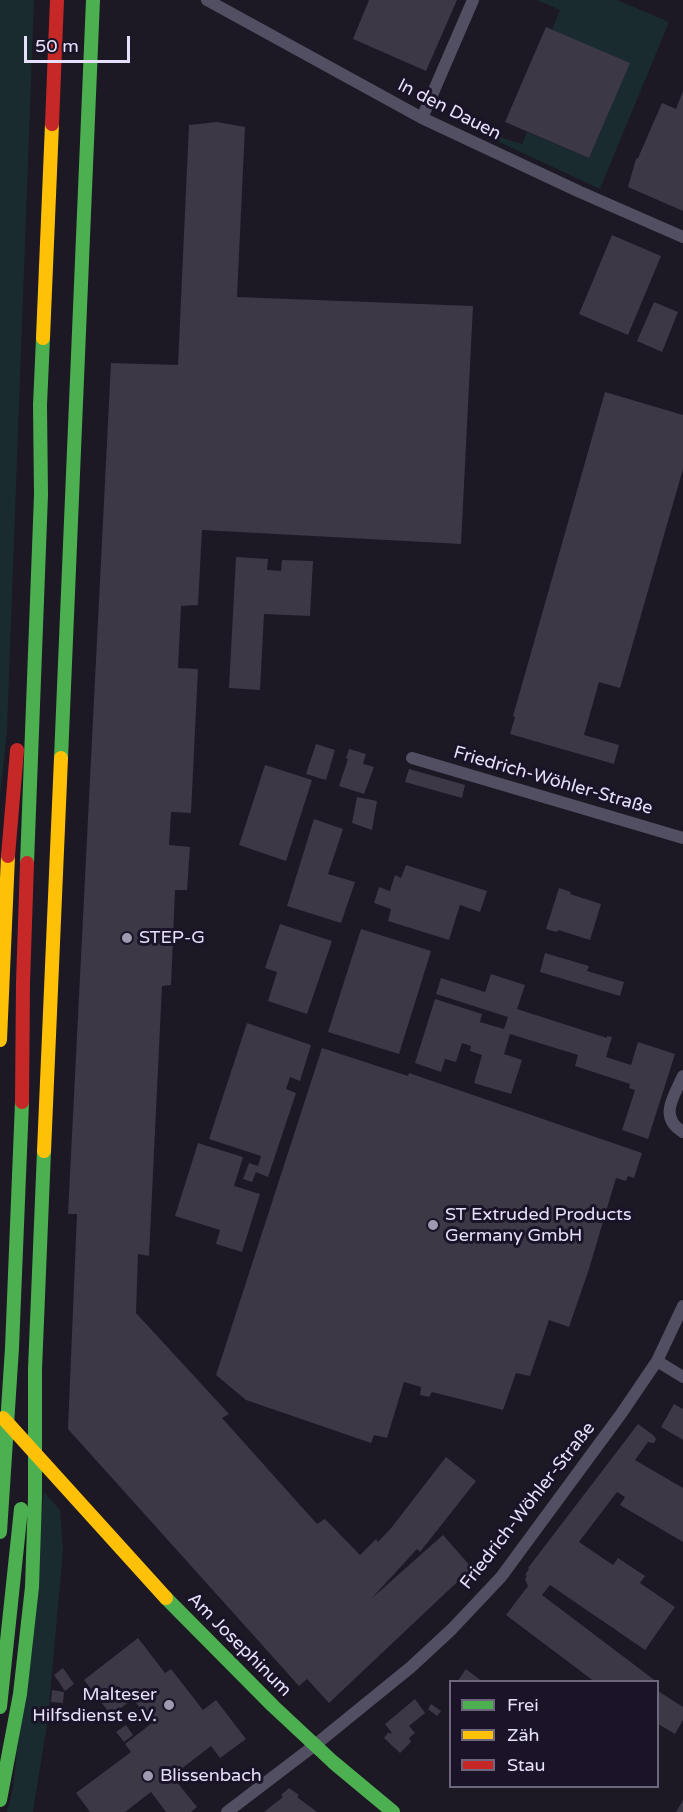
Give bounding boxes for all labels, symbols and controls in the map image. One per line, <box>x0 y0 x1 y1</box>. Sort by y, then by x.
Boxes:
scale bar <box>27 24 134 62</box>
text: 50 m <box>35 35 79 57</box>
street label: In den Dauen <box>394 75 504 145</box>
street label: Friedrich-Wöhler-Straße <box>451 742 655 820</box>
place label: STEP-G <box>139 927 205 949</box>
marker: STEP-G <box>120 931 134 945</box>
place label: ST Extruded Products Germany GmbH <box>445 1204 632 1246</box>
marker: ST Extruded Products Germany GmbH <box>426 1218 440 1232</box>
street label: Friedrich-Wöhler-Straße <box>456 1418 600 1594</box>
street label: Am Josephinum <box>183 1589 295 1701</box>
legend <box>449 1680 659 1788</box>
place label: Malteser Hilfsdienst e.V. <box>32 1684 157 1726</box>
text: Frei <box>507 1694 539 1716</box>
marker: Malteser Hilfsdienst e.V. <box>162 1698 176 1712</box>
text: Zäh <box>507 1724 540 1746</box>
text: Stau <box>507 1754 546 1776</box>
place label: Blissenbach <box>160 1765 262 1787</box>
marker: Blissenbach <box>141 1769 155 1783</box>

